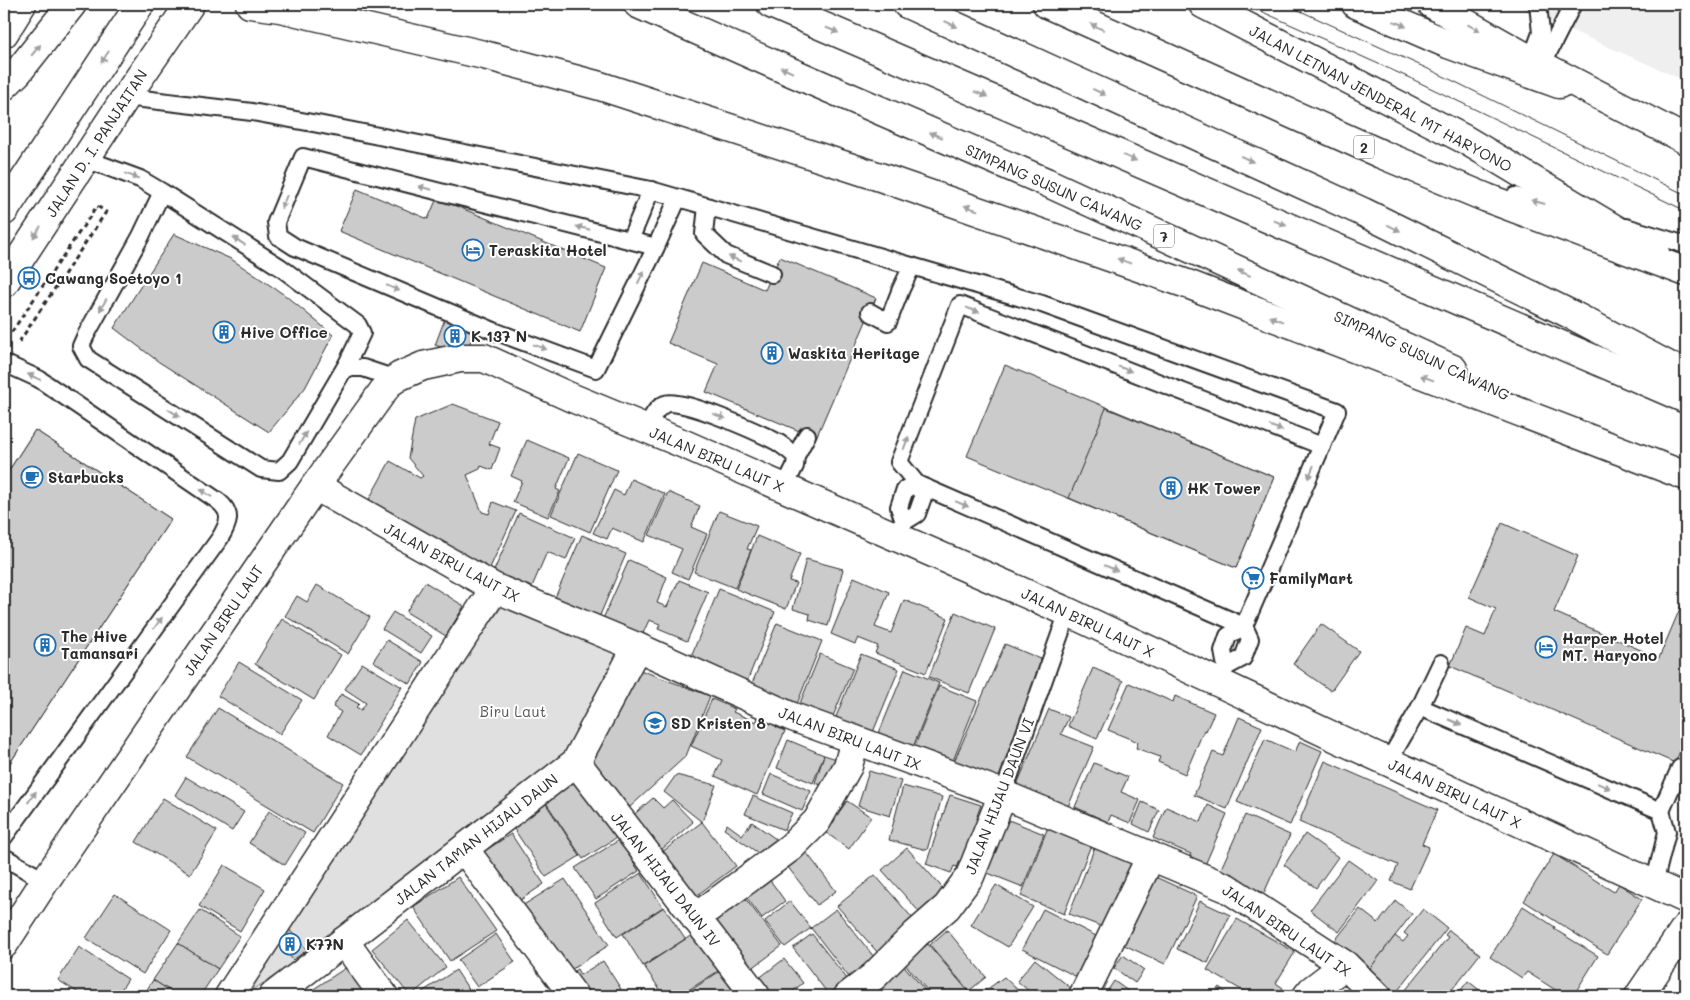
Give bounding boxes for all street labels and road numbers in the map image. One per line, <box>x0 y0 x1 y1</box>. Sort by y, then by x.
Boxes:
street label: JALAN LETNAN JENDERAL MT HARYONO <box>1246 20 1516 176</box>
street label: JALAN D. I. PANJAITAN <box>41 65 151 221</box>
road number: 2 <box>1354 136 1374 158</box>
street label: SIMPANG SUSUN CAWANG <box>962 139 1146 235</box>
road number: 7 <box>1154 225 1174 248</box>
street label: SIMPANG SUSUN CAWANG <box>1331 305 1513 405</box>
street label: JALAN BIRU LAUT X <box>647 422 787 496</box>
street label: JALAN BIRU LAUT IX <box>381 518 523 606</box>
street label: JALAN BIRU LAUT <box>178 561 268 679</box>
street label: JALAN BIRU LAUT X <box>1018 582 1158 662</box>
street label: JALAN BIRU LAUT IX <box>776 702 924 774</box>
street label: JALAN HIJAU DAUN VI <box>960 714 1038 877</box>
street label: JALAN BIRU LAUT X <box>1385 753 1525 833</box>
street label: JALAN TAMAN HIJAU DAUN <box>390 769 562 909</box>
street label: JALAN HIJAU DAUN IV <box>607 807 725 951</box>
street label: JALAN BIRU LAUT IX <box>1219 879 1355 981</box>

